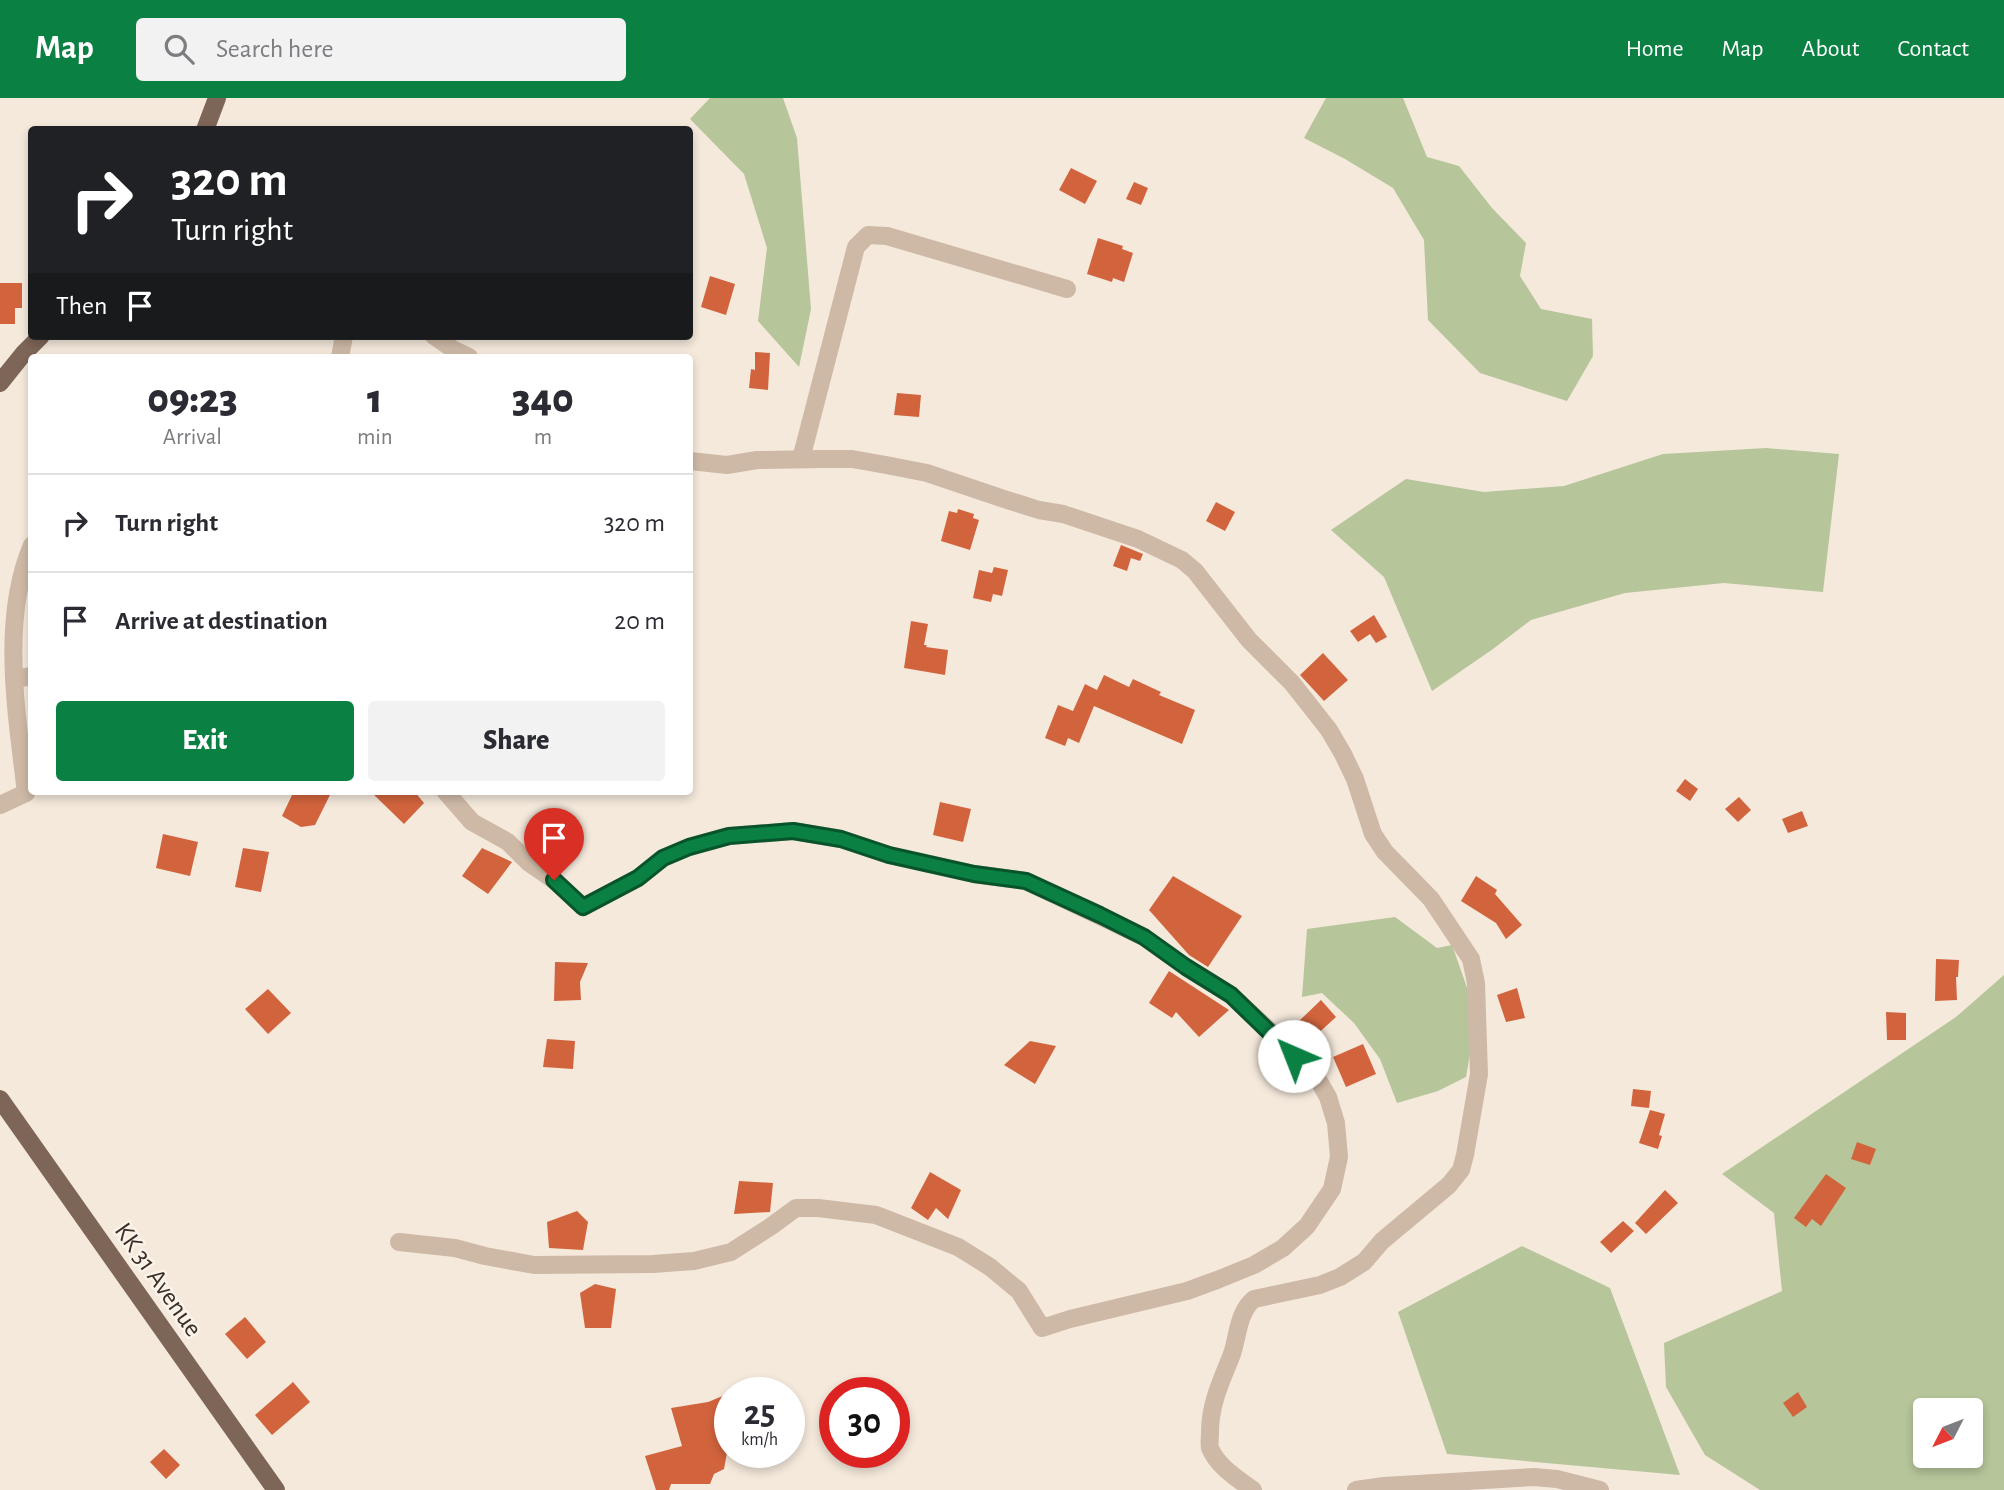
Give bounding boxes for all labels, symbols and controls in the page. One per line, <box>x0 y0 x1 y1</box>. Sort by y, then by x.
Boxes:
search box <box>136 18 626 81</box>
icon: search <box>160 30 198 68</box>
text: Map <box>35 32 94 65</box>
text: Search here <box>216 36 334 62</box>
text: Home <box>1626 37 1684 61</box>
text: Map <box>1722 37 1764 61</box>
text: About <box>1802 37 1859 61</box>
text: Contact <box>1897 37 1969 61</box>
icon: right <box>56 154 147 245</box>
text: 320 m <box>171 156 288 205</box>
text: Turn right <box>171 214 293 246</box>
icon: arrive <box>121 287 159 325</box>
text: Then <box>56 293 107 319</box>
text: 09:23 <box>147 378 238 420</box>
text: 1 <box>367 378 383 420</box>
text: 340 <box>512 378 574 420</box>
text: Arrival <box>163 426 222 449</box>
text: min <box>357 426 393 449</box>
text: m <box>534 426 552 449</box>
icon: right <box>56 504 94 542</box>
text: Turn right <box>115 510 218 536</box>
text: 320 m <box>604 510 665 536</box>
icon: arrive <box>56 602 94 640</box>
text: Arrive at destination <box>115 608 328 634</box>
text: 20 m <box>614 608 665 634</box>
button: Exit <box>56 701 354 781</box>
button: Share <box>368 701 665 781</box>
pin <box>524 808 584 880</box>
icon: arrive <box>535 819 573 857</box>
position arrow <box>1257 1019 1331 1093</box>
street label: KK 31 Avenue <box>110 1218 207 1341</box>
speed limit sign: 30 <box>819 1377 910 1468</box>
text: 25 <box>744 1396 775 1431</box>
north arrow <box>1913 1398 1983 1468</box>
map controls <box>1913 1398 1983 1468</box>
text: km/h <box>741 1431 778 1449</box>

